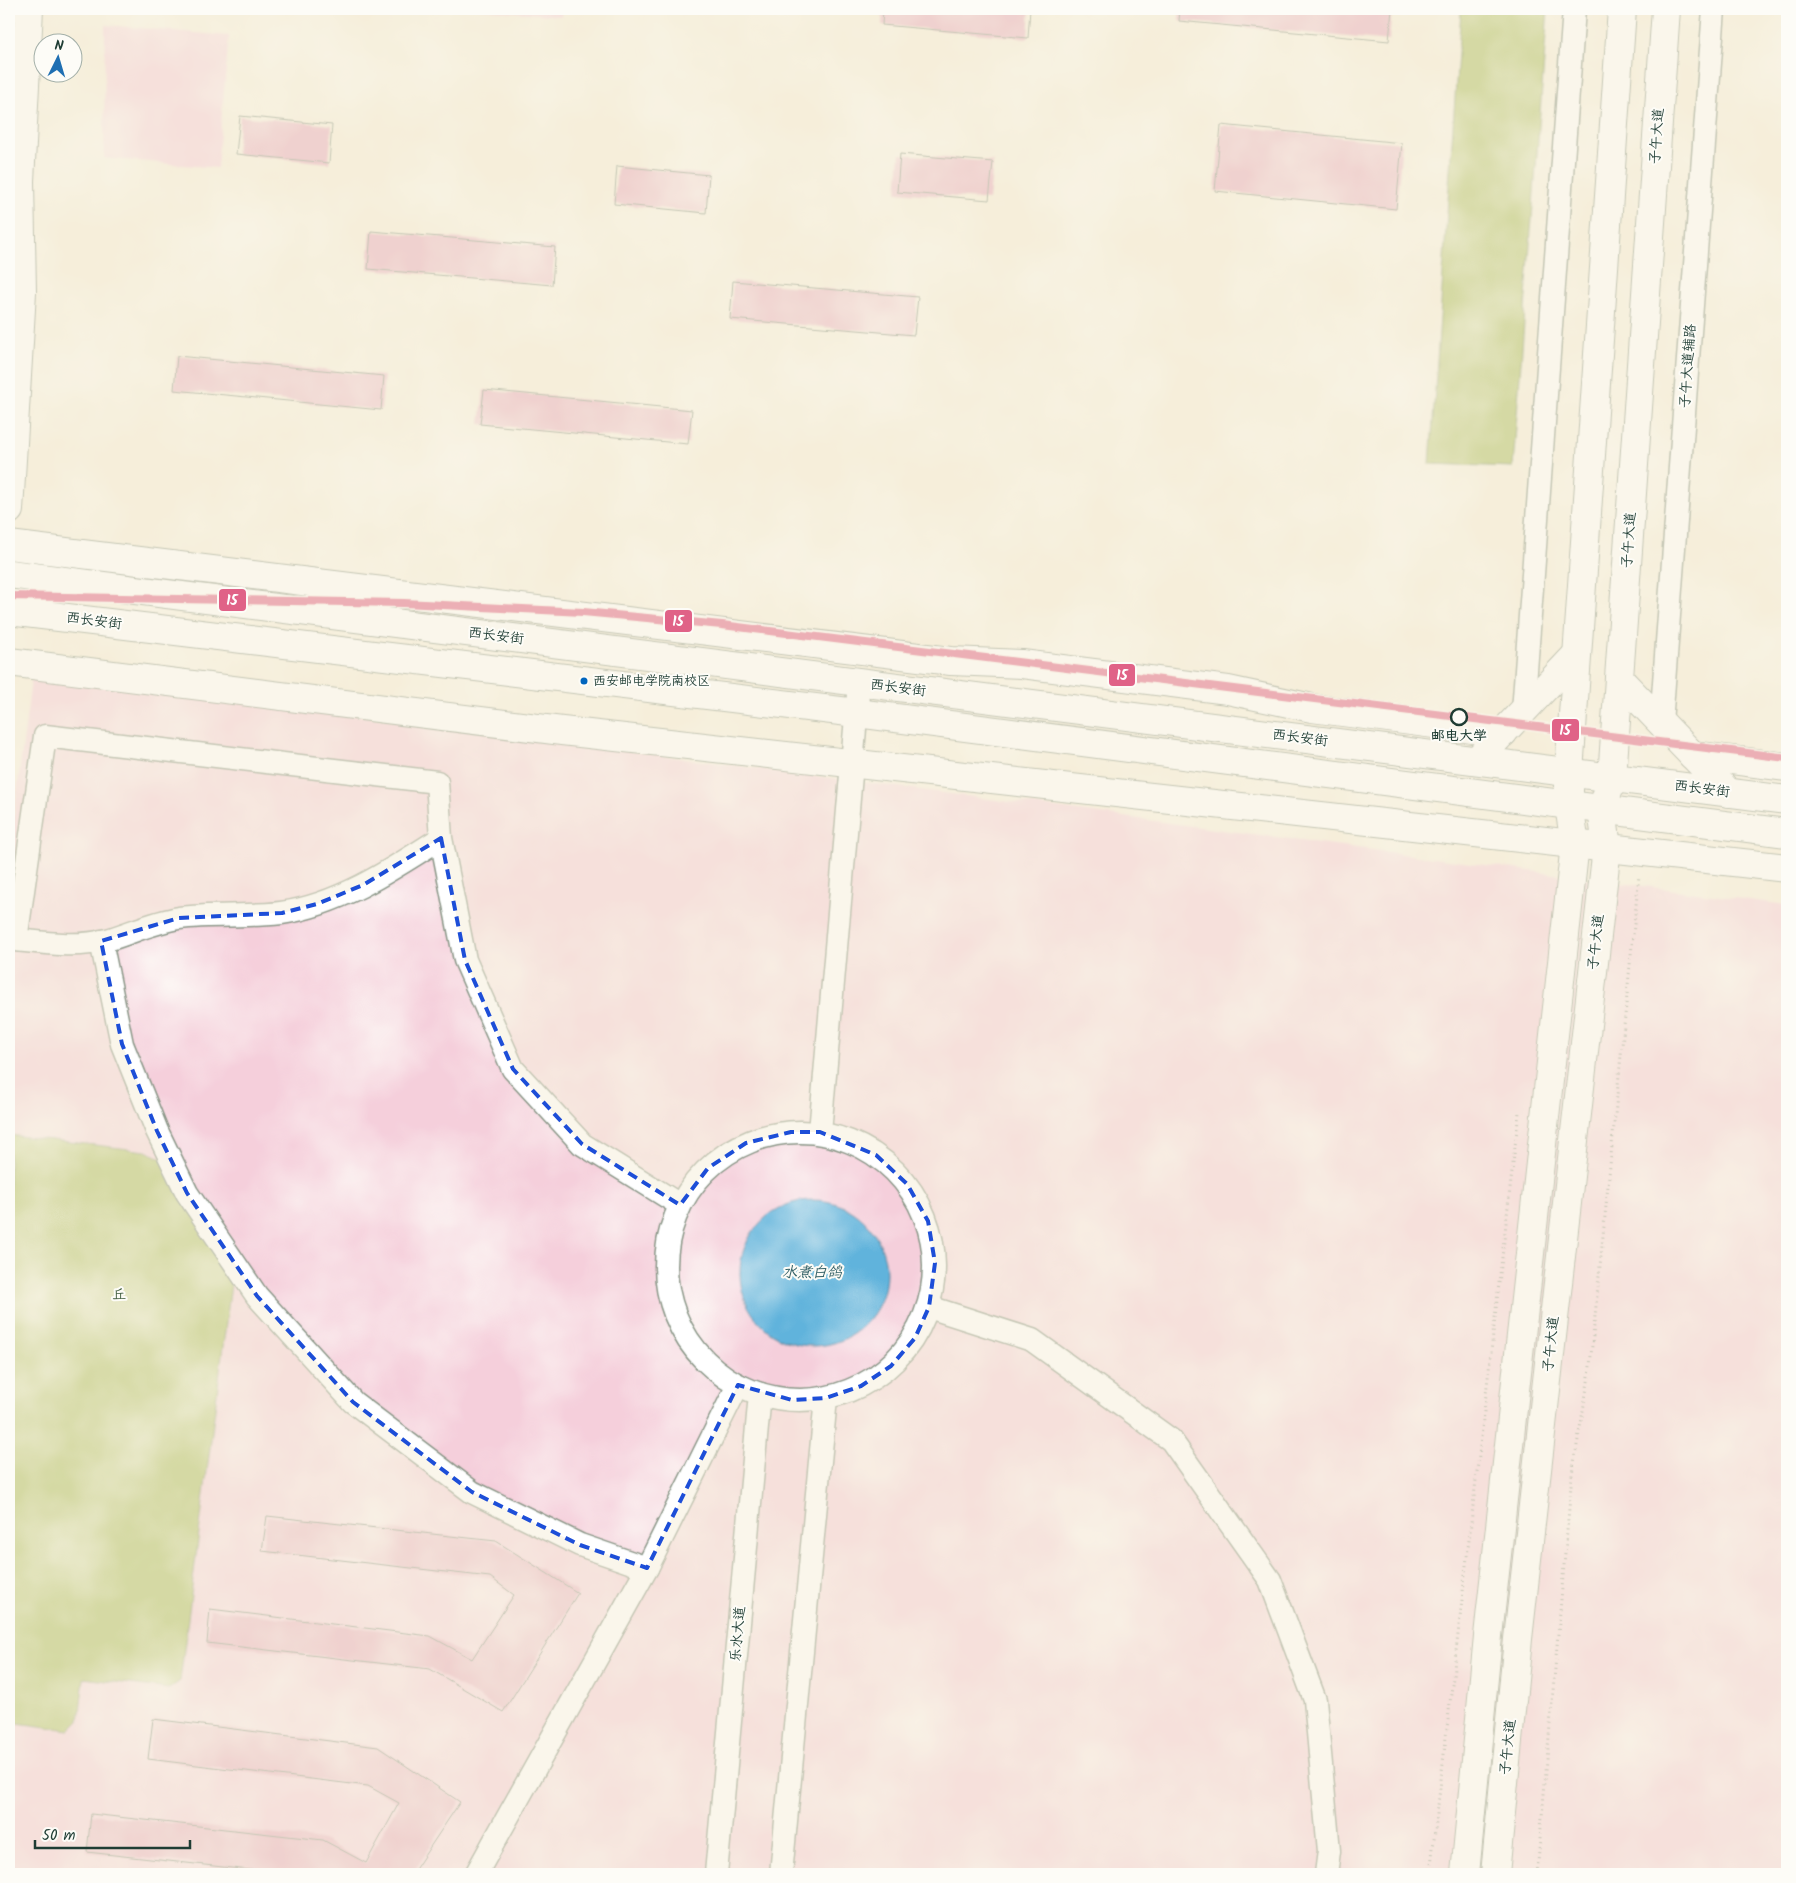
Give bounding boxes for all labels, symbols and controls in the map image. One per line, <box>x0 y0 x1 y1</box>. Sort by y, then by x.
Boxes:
north arrow <box>32 32 82 82</box>
text: N <box>54 35 65 57</box>
street label: 子午大道 <box>1644 107 1670 165</box>
street label: 子午大道辅路 <box>1674 323 1702 409</box>
street label: 子午大道 <box>1616 511 1642 569</box>
line badge: 15 <box>218 588 247 612</box>
text: 15 <box>226 590 240 612</box>
street label: 西长安街 <box>65 607 123 635</box>
line badge: 15 <box>664 609 693 633</box>
text: 15 <box>672 611 686 633</box>
street label: 西长安街 <box>467 622 525 650</box>
line badge: 15 <box>1108 663 1136 687</box>
text: 15 <box>1116 665 1130 687</box>
place label: 西安邮电学院南校区 <box>593 671 710 692</box>
street label: 西长安街 <box>869 674 927 702</box>
marker: 西安邮电学院南校区 <box>579 676 589 686</box>
marker: 邮电大学 <box>1450 708 1468 726</box>
line badge: 15 <box>1551 718 1580 742</box>
text: 15 <box>1559 720 1573 742</box>
street label: 西长安街 <box>1271 724 1329 752</box>
place label: 邮电大学 <box>1431 725 1487 747</box>
street label: 西长安街 <box>1673 775 1731 803</box>
street label: 子午大道 <box>1582 913 1610 971</box>
water label: 水煮白鸽 <box>782 1261 843 1285</box>
park label: 丘 <box>112 1284 126 1306</box>
street label: 子午大道 <box>1537 1315 1565 1373</box>
street label: 乐水大道 <box>725 1605 751 1663</box>
street label: 子午大道 <box>1494 1718 1522 1776</box>
scale bar <box>35 1818 190 1850</box>
text: 50 m <box>42 1824 76 1848</box>

